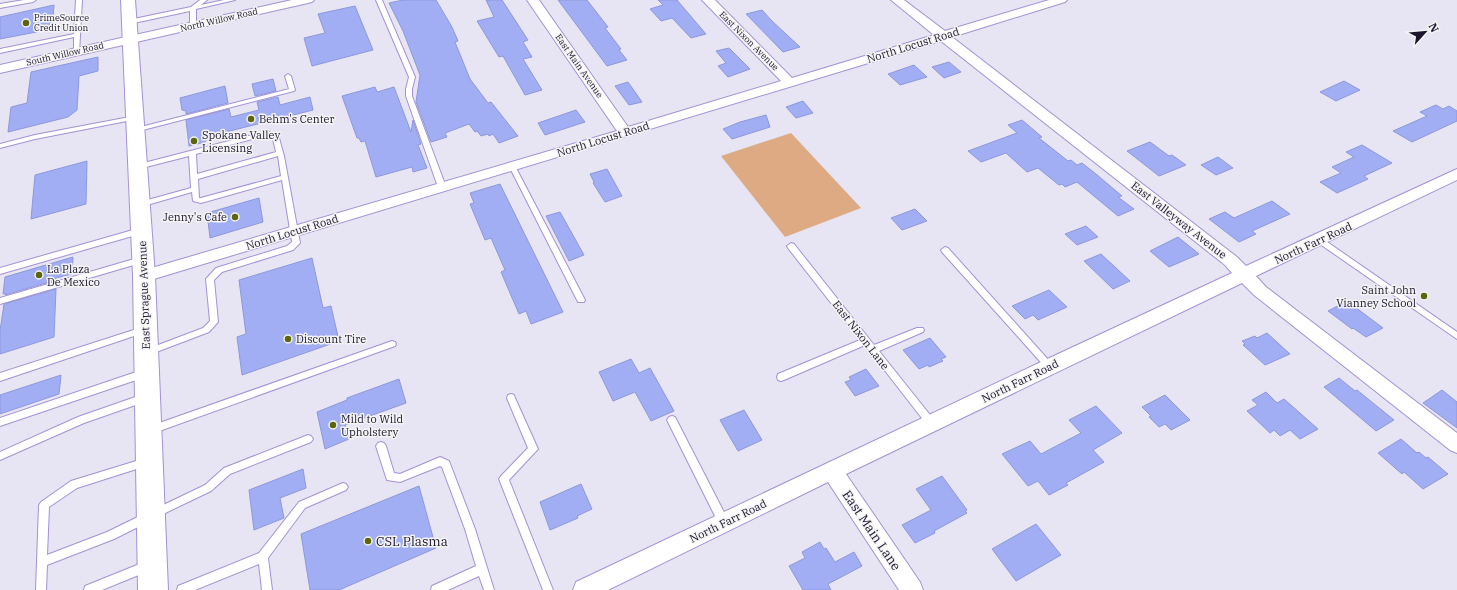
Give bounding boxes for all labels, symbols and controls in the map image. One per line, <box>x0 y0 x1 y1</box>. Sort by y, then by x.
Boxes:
street label: North Willow Road <box>179 5 259 34</box>
street label: East Nixon Avenue <box>717 9 781 73</box>
place label: PrimeSource Credit Union <box>34 12 89 33</box>
north arrow <box>1405 12 1445 52</box>
marker: PrimeSource Credit Union <box>21 18 31 28</box>
text: N <box>1426 20 1442 35</box>
street label: North Locust Road <box>865 24 961 66</box>
street label: East Main Avenue <box>553 32 606 100</box>
street label: South Willow Road <box>25 39 105 68</box>
place label: Behm's Center <box>259 112 334 126</box>
marker: Behm's Center <box>246 114 256 124</box>
street label: North Locust Road <box>555 118 651 160</box>
place label: Spokane Valley Licensing <box>202 128 280 155</box>
marker: Spokane Valley Licensing <box>189 136 199 146</box>
street label: East Valleyway Avenue <box>1128 178 1230 262</box>
place label: Jenny's Cafe <box>163 210 227 224</box>
street label: North Locust Road <box>244 211 340 253</box>
marker: Jenny's Cafe <box>230 212 240 222</box>
street label: North Farr Road <box>1272 219 1354 267</box>
street label: East Sprague Avenue <box>135 240 153 350</box>
place label: La Plaza De Mexico <box>47 262 100 289</box>
marker: La Plaza De Mexico <box>34 270 44 280</box>
place label: Saint John Vianney School <box>1336 283 1416 310</box>
marker: Saint John Vianney School <box>1419 291 1429 301</box>
street label: East Nixon Lane <box>830 298 892 373</box>
place label: Discount Tire <box>296 332 366 346</box>
marker: Discount Tire <box>283 334 293 344</box>
street label: North Farr Road <box>979 356 1061 406</box>
place label: Mild to Wild Upholstery <box>341 412 403 439</box>
marker: Mild to Wild Upholstery <box>328 420 338 430</box>
street label: East Main Lane <box>838 487 905 574</box>
street label: North Farr Road <box>687 496 769 546</box>
place label: CSL Plasma <box>376 533 448 550</box>
marker: CSL Plasma <box>363 536 373 546</box>

